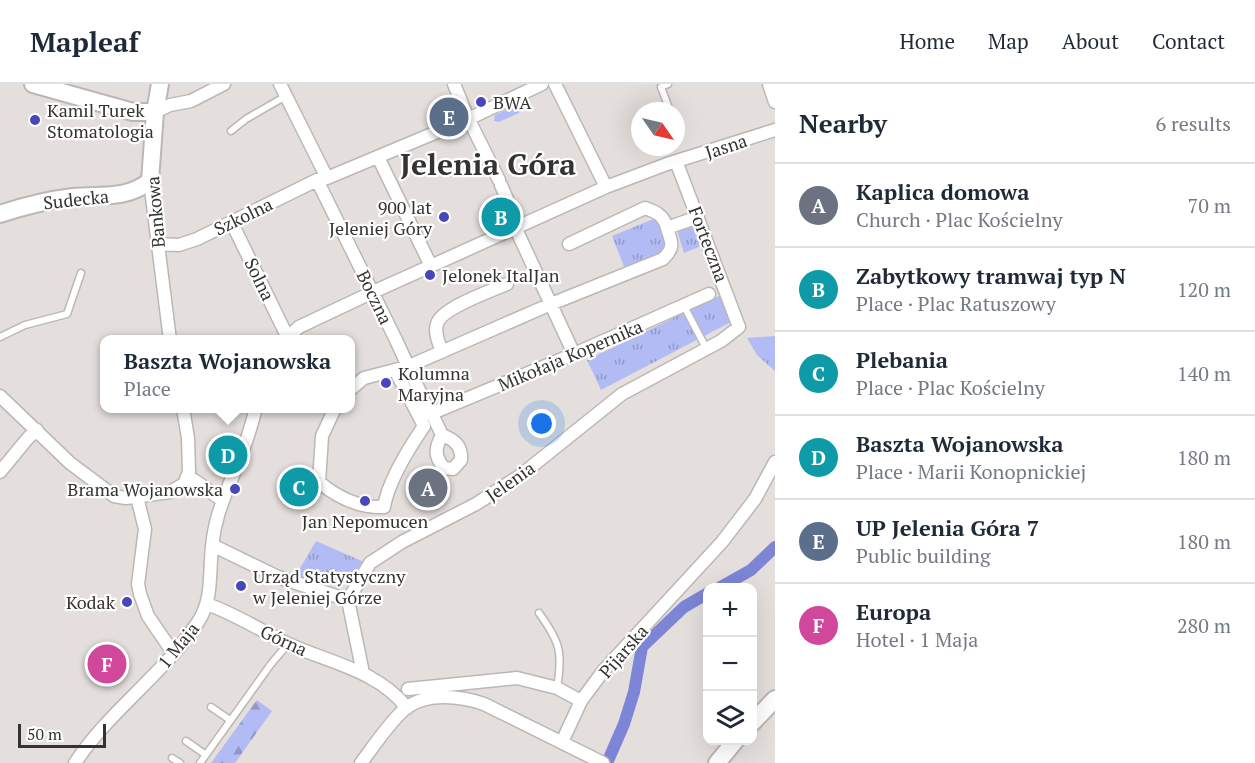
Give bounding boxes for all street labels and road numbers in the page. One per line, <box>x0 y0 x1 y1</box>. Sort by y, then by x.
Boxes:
street label: Jasna <box>702 128 750 164</box>
street label: Bankowa <box>140 175 170 249</box>
street label: Sudecka <box>42 184 110 214</box>
street label: Szkolna <box>210 191 276 241</box>
street label: Forteczna <box>684 203 734 285</box>
street label: Solna <box>239 254 281 304</box>
street label: Boczna <box>352 266 398 328</box>
street label: Mikołaja Kopernika <box>494 314 646 396</box>
street label: Jelenia <box>481 455 539 507</box>
street label: 1 Maja <box>152 617 204 673</box>
street label: Górna <box>257 619 311 661</box>
street label: Pijarska <box>593 619 653 683</box>

